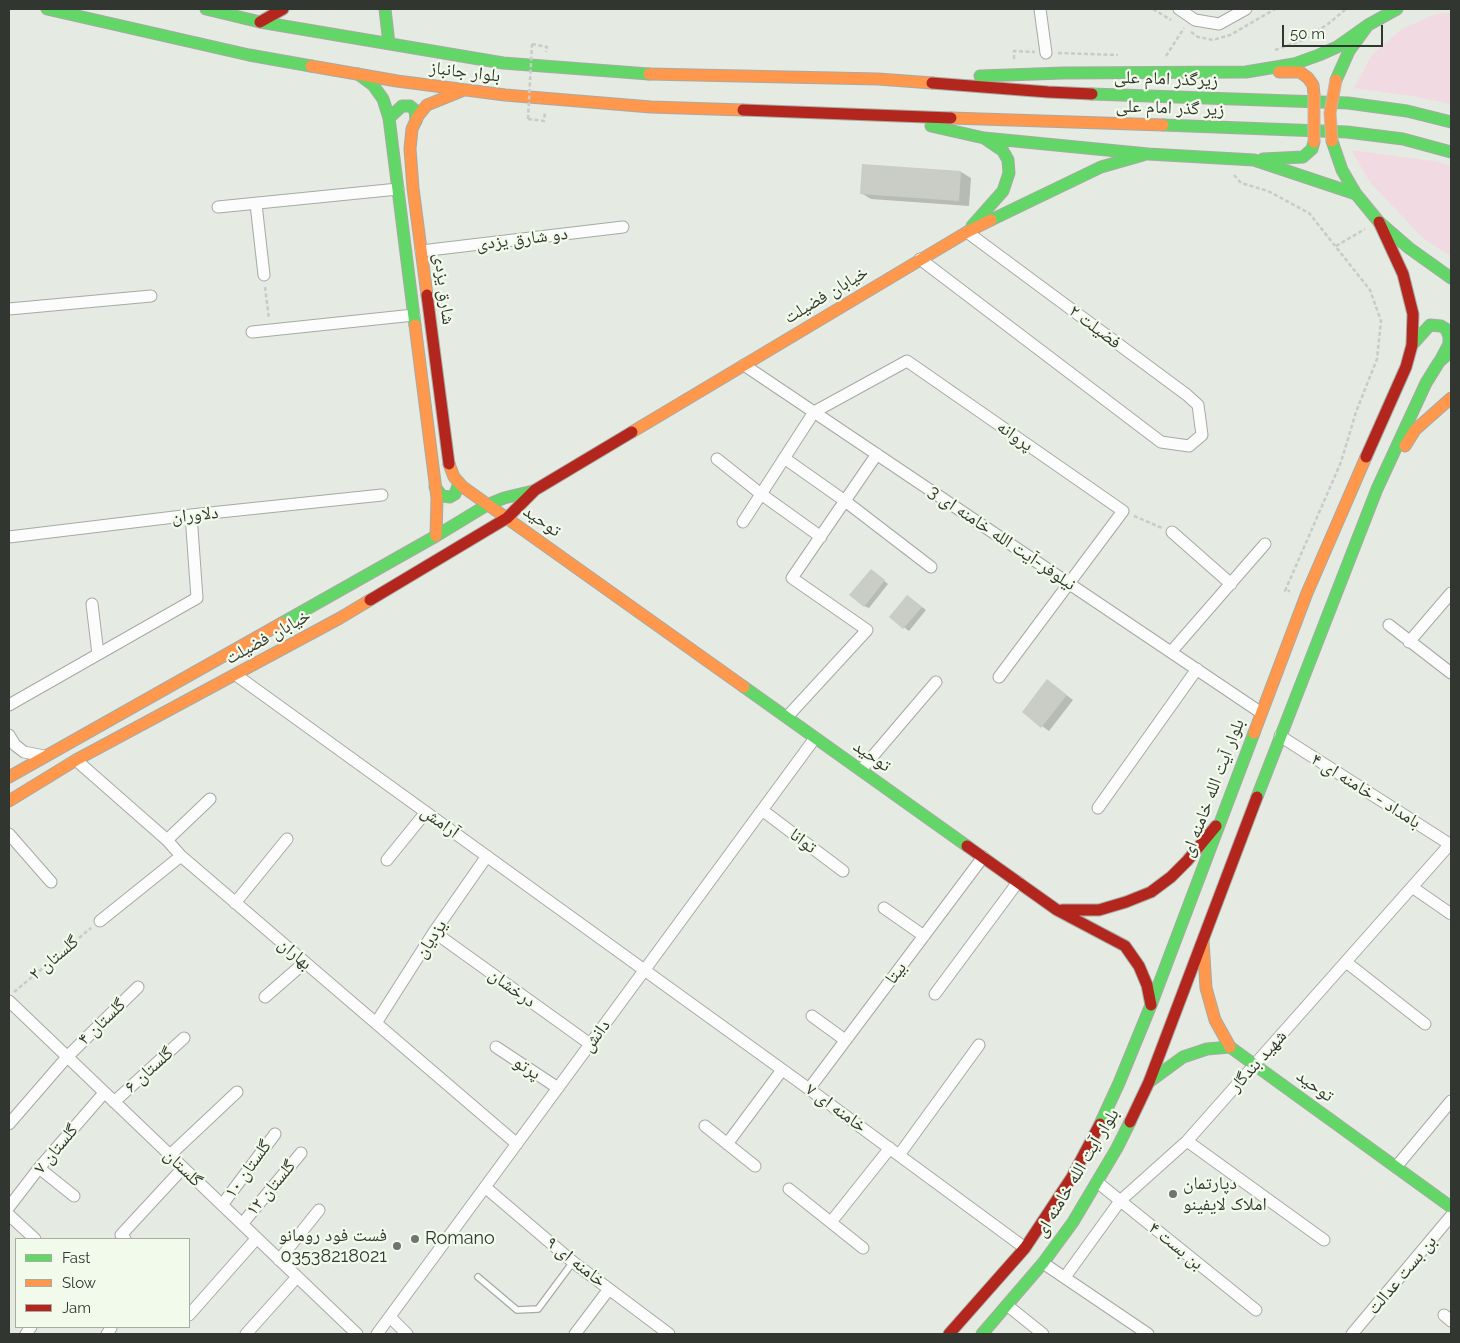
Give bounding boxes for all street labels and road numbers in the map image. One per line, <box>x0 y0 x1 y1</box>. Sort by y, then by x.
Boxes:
street label: بلوار جانباز <box>428 57 502 87</box>
street label: زیرگذر امام علی <box>1114 66 1218 92</box>
street label: زیر گذر امام علی <box>1115 95 1225 121</box>
street label: دو شارق یزدی <box>475 223 569 255</box>
street label: شارق یزدی <box>429 252 459 326</box>
street label: خیابان فضیلت <box>780 261 872 329</box>
street label: فضیلت ۲ <box>1065 300 1125 354</box>
street label: پروانه <box>993 416 1037 456</box>
street label: نیلوفر-آیت الله خامنه ای 3 <box>924 481 1080 595</box>
street label: توحید <box>519 500 565 542</box>
street label: دلاوران <box>171 502 219 528</box>
street label: خیابان فضیلت <box>222 605 314 669</box>
street label: بلوار آیت الله خامنه ای <box>1177 716 1249 860</box>
street label: توحید <box>849 735 895 777</box>
street label: بامداد - خامنه ای ۴ <box>1307 749 1425 833</box>
street label: آرامش <box>417 801 463 843</box>
street label: توانا <box>785 824 821 858</box>
street label: یزدیان <box>410 915 452 963</box>
street label: گلستان ۲ <box>25 931 83 985</box>
street label: بهاران <box>274 933 316 975</box>
street label: بیتا <box>881 958 911 988</box>
street label: درخشان <box>484 964 540 1012</box>
street label: گلستان ۴ <box>74 994 130 1050</box>
street label: دانش <box>577 1015 615 1057</box>
street label: شهید بندگار <box>1225 1026 1291 1096</box>
street label: گلستان ۶ <box>120 1043 178 1097</box>
street label: پرتو <box>509 1051 545 1085</box>
street label: توحید <box>1292 1065 1338 1107</box>
street label: خامنه ای ۷ <box>801 1079 871 1137</box>
street label: بلوار آیت الله خامنه ای <box>1030 1105 1124 1241</box>
street label: گلستان ۷ <box>29 1120 83 1178</box>
street label: گلستان ۱۰ <box>220 1136 276 1202</box>
street label: گلستان <box>159 1144 207 1192</box>
street label: گلستان ۱۲ <box>241 1156 301 1220</box>
street label: بن بست ۴ <box>1144 1217 1208 1275</box>
street label: بن بست عدالت <box>1363 1231 1441 1319</box>
street label: خامنه ای ۹ <box>542 1232 610 1292</box>

